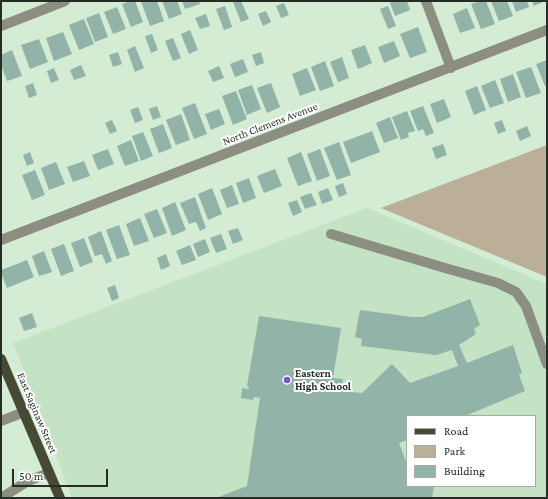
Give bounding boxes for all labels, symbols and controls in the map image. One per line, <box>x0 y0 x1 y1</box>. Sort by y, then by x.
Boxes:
street label: North Clemens Avenue <box>221 100 319 148</box>
place label: Eastern High School <box>295 367 351 393</box>
street label: East Saginaw Street <box>14 371 60 455</box>
marker: Eastern High School <box>282 375 292 385</box>
legend <box>406 415 536 487</box>
text: Road <box>444 424 468 438</box>
text: Park <box>444 444 465 458</box>
scale bar <box>14 461 110 487</box>
text: Building <box>444 464 485 478</box>
text: 50 m <box>19 469 43 483</box>

